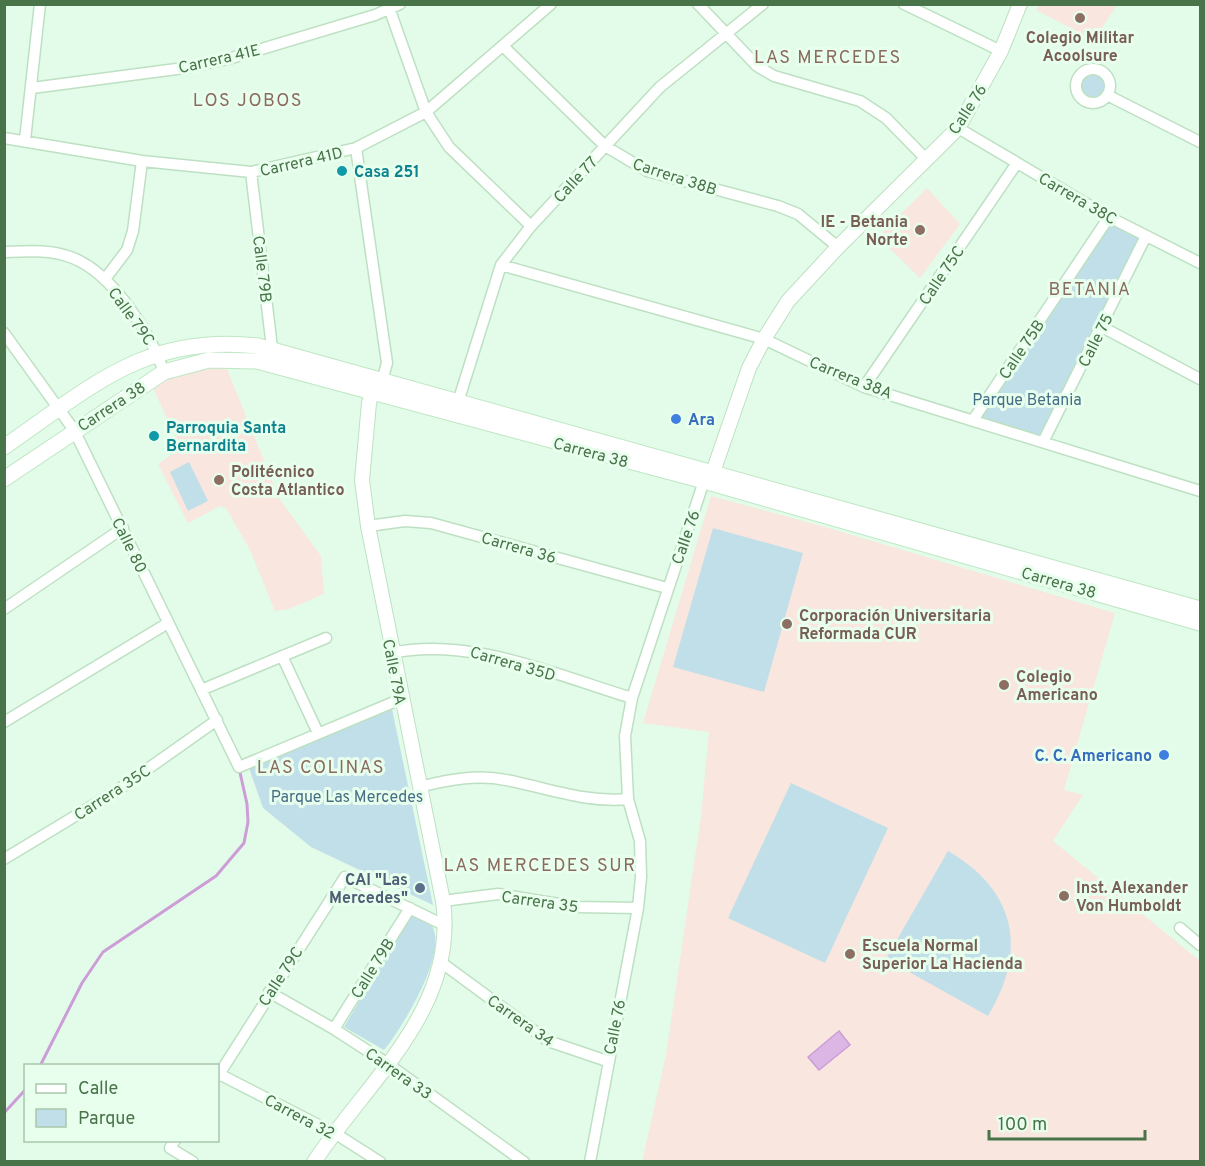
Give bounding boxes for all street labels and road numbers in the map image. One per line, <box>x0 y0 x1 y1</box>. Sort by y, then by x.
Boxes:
street label: Carrera 41E <box>177 41 262 79</box>
street label: Calle 76 <box>945 81 992 139</box>
street label: Carrera 41D <box>258 144 345 182</box>
street label: Calle 77 <box>550 153 603 208</box>
street label: Carrera 38B <box>630 155 719 201</box>
street label: Carrera 38C <box>1034 169 1120 230</box>
street label: Calle 79B <box>247 235 275 304</box>
street label: Calle 75C <box>915 243 970 310</box>
street label: Calle 79C <box>103 284 158 350</box>
street label: Calle 75 <box>1075 311 1119 371</box>
street label: Calle 75B <box>995 316 1050 384</box>
street label: Carrera 38A <box>806 353 895 405</box>
street label: Carrera 38 <box>74 378 150 437</box>
street label: Carrera 38 <box>551 434 630 474</box>
street label: Calle 76 <box>668 508 705 567</box>
street label: Calle 80 <box>106 515 150 577</box>
street label: Carrera 36 <box>479 529 558 569</box>
street label: Carrera 38 <box>1019 564 1098 604</box>
street label: Calle 79A <box>377 638 409 707</box>
street label: Carrera 35D <box>467 643 558 687</box>
street label: Carrera 35C <box>71 761 155 826</box>
street label: Carrera 35 <box>500 888 579 918</box>
street label: Calle 79B <box>347 935 400 1003</box>
street label: Calle 79C <box>255 943 308 1011</box>
street label: Carrera 34 <box>482 991 557 1052</box>
street label: Calle 76 <box>601 998 631 1057</box>
street label: Carrera 33 <box>361 1044 435 1105</box>
street label: Carrera 32 <box>260 1091 338 1145</box>

